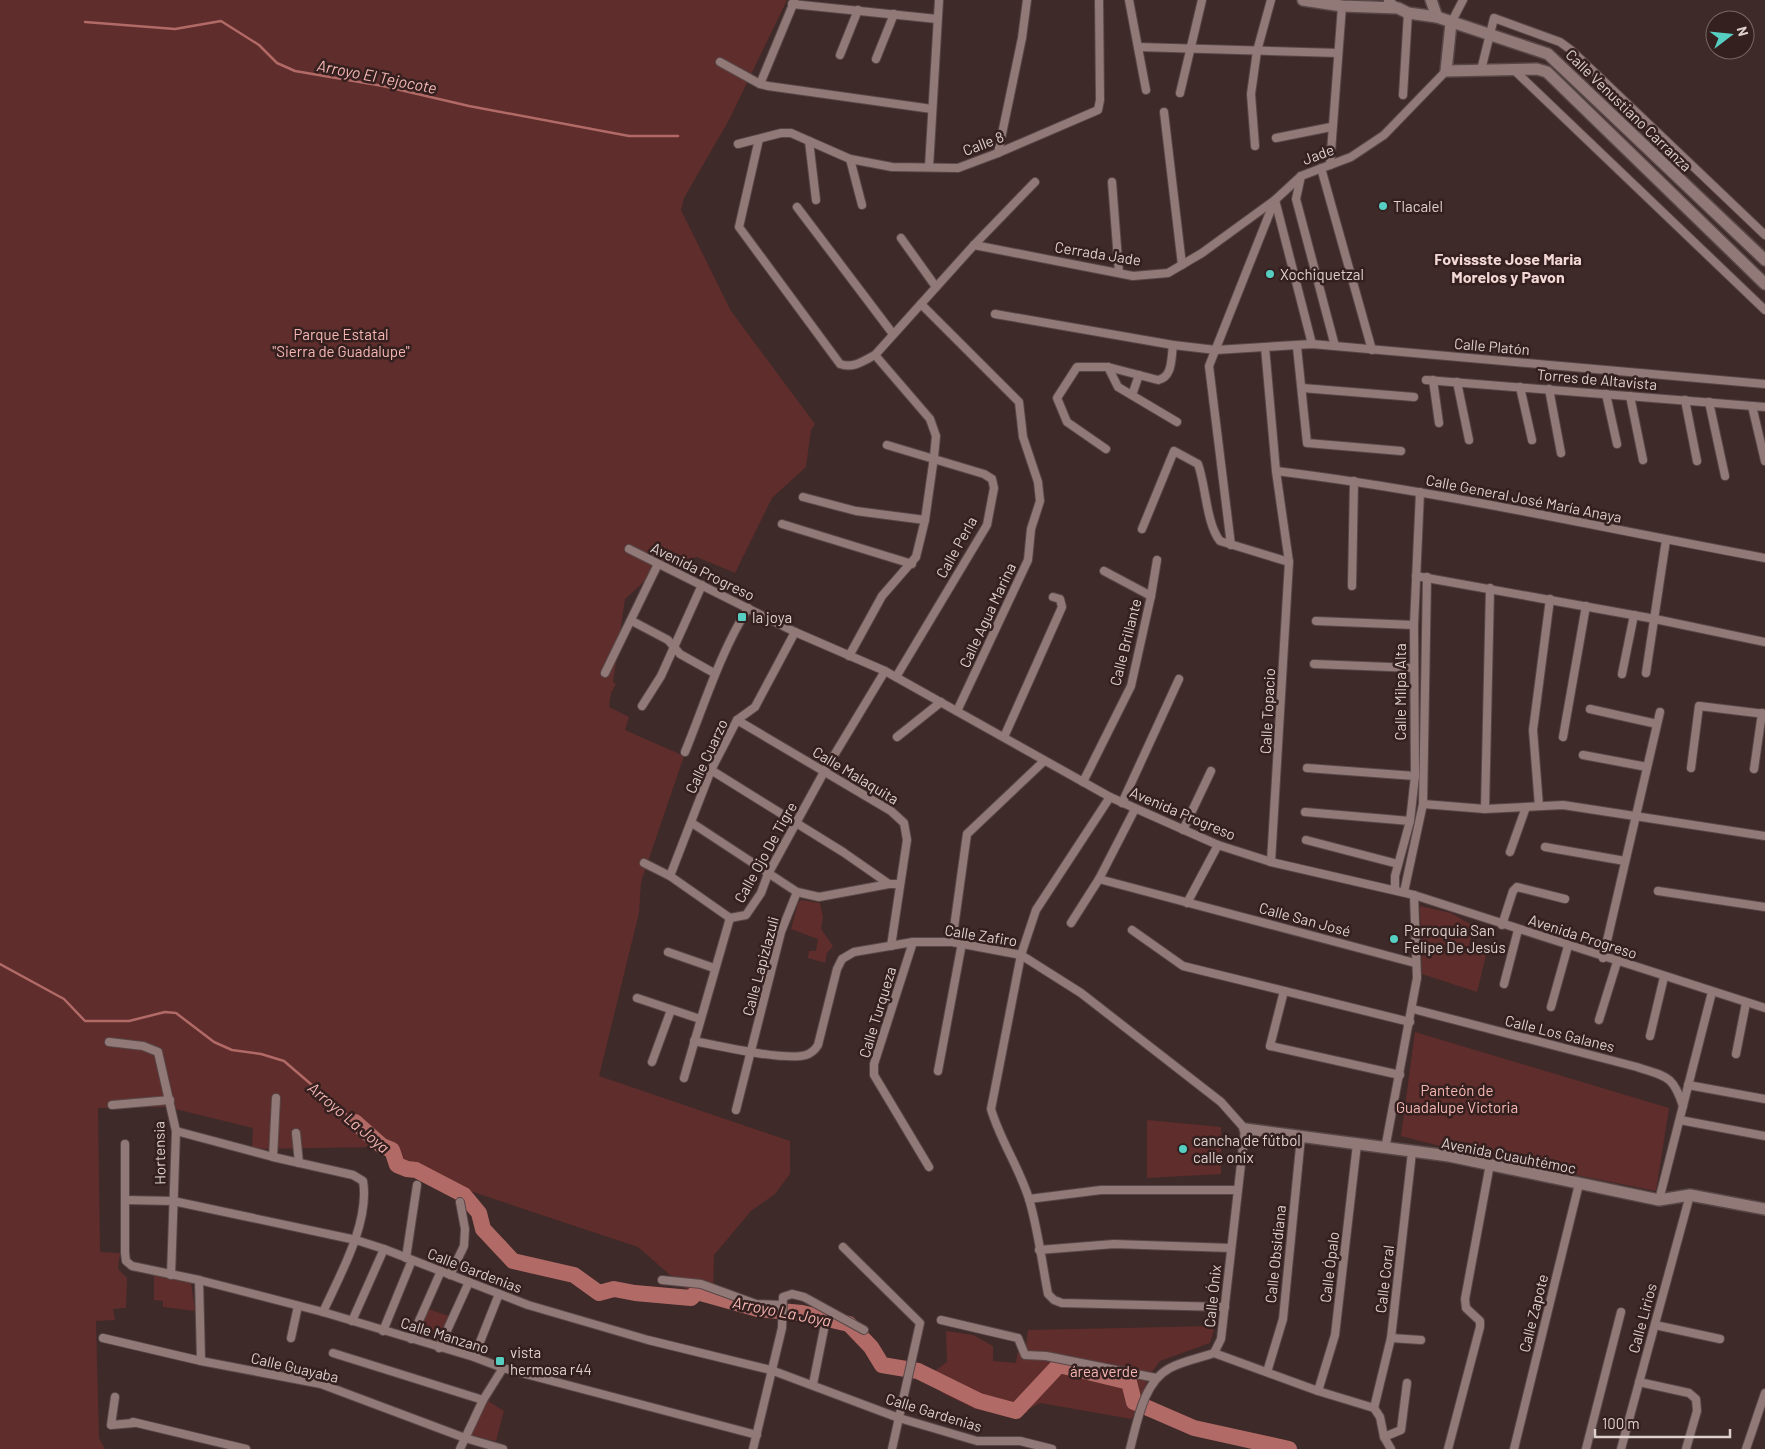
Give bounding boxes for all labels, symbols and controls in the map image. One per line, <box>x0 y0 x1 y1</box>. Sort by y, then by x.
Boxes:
north arrow <box>1705 10 1755 60</box>
text: N <box>1734 24 1752 38</box>
street label: Calle Venustiano Carranza <box>1562 45 1696 175</box>
water label: Arroyo El Tejocote <box>315 55 439 97</box>
street label: Calle 8 <box>960 127 1006 159</box>
street label: Jade <box>1300 140 1336 168</box>
place label: Tlacalel <box>1393 197 1443 215</box>
marker: Tlacalel <box>1377 200 1389 212</box>
street label: Cerrada Jade <box>1054 237 1142 269</box>
district label: Fovissste Jose Maria Morelos y Pavon <box>1434 249 1582 286</box>
place label: Xochiquetzal <box>1280 265 1364 283</box>
marker: Xochiquetzal <box>1264 268 1276 280</box>
park label: Parque Estatal "Sierra de Guadalupe" <box>272 325 410 360</box>
street label: Calle Platón <box>1453 334 1531 358</box>
street label: Torres de Altavista <box>1536 365 1658 393</box>
street label: Calle General José María Anaya <box>1425 470 1623 526</box>
street label: Calle Perla <box>932 513 980 581</box>
street label: Avenida Progreso <box>648 538 758 604</box>
street label: Calle Agua Marina <box>955 560 1019 670</box>
street label: Calle Brillante <box>1105 597 1145 687</box>
place label: la joya <box>752 608 792 626</box>
marker: la joya <box>736 611 748 623</box>
street label: Calle Milpa Alta <box>1391 643 1409 741</box>
street label: Calle Topacio <box>1256 668 1278 754</box>
street label: Calle Cuarzo <box>681 716 731 796</box>
street label: Calle Malaquita <box>810 742 902 808</box>
street label: Avenida Progreso <box>1127 783 1239 843</box>
street label: Calle Ojo De Tigre <box>730 798 800 906</box>
street label: Calle San José <box>1257 898 1353 940</box>
street label: Avenida Progreso <box>1526 910 1640 962</box>
street label: Calle Lapizlazuli <box>738 914 782 1018</box>
street label: Calle Zafiro <box>943 920 1019 950</box>
place label: Parroquia San Felipe De Jesús <box>1404 921 1506 956</box>
marker: Parroquia San Felipe De Jesús <box>1388 933 1400 945</box>
street label: Calle Turqueza <box>855 964 899 1060</box>
street label: Calle Los Galanes <box>1503 1011 1617 1055</box>
water label: Arroyo La Joya <box>305 1078 393 1156</box>
park label: Panteón de Guadalupe Victoria <box>1396 1081 1518 1116</box>
street label: Hortensia <box>149 1121 169 1185</box>
place label: cancha de fútbol calle onix <box>1193 1131 1301 1166</box>
street label: Avenida Cuauhtémoc <box>1440 1133 1578 1177</box>
marker: cancha de fútbol calle onix <box>1177 1143 1189 1155</box>
street label: Calle Obsidiana <box>1261 1204 1289 1304</box>
street label: Calle Ópalo <box>1316 1230 1342 1304</box>
street label: Calle Gardenias <box>425 1244 525 1296</box>
street label: Calle Coral <box>1371 1244 1397 1314</box>
street label: Calle Ónix <box>1200 1264 1224 1328</box>
street label: Calle Zapote <box>1515 1272 1551 1354</box>
street label: Calle Lirios <box>1624 1281 1660 1355</box>
water label: Arroyo La Joya <box>731 1292 833 1330</box>
street label: Calle Manzano <box>399 1313 491 1357</box>
place label: vista hermosa r44 <box>510 1343 592 1378</box>
street label: Calle Guayaba <box>249 1348 341 1386</box>
marker: vista hermosa r44 <box>494 1355 506 1367</box>
park label: área verde <box>1070 1362 1138 1380</box>
street label: Calle Gardenias <box>884 1389 984 1435</box>
scale bar <box>1595 1406 1730 1438</box>
text: 100 m <box>1602 1414 1640 1432</box>

